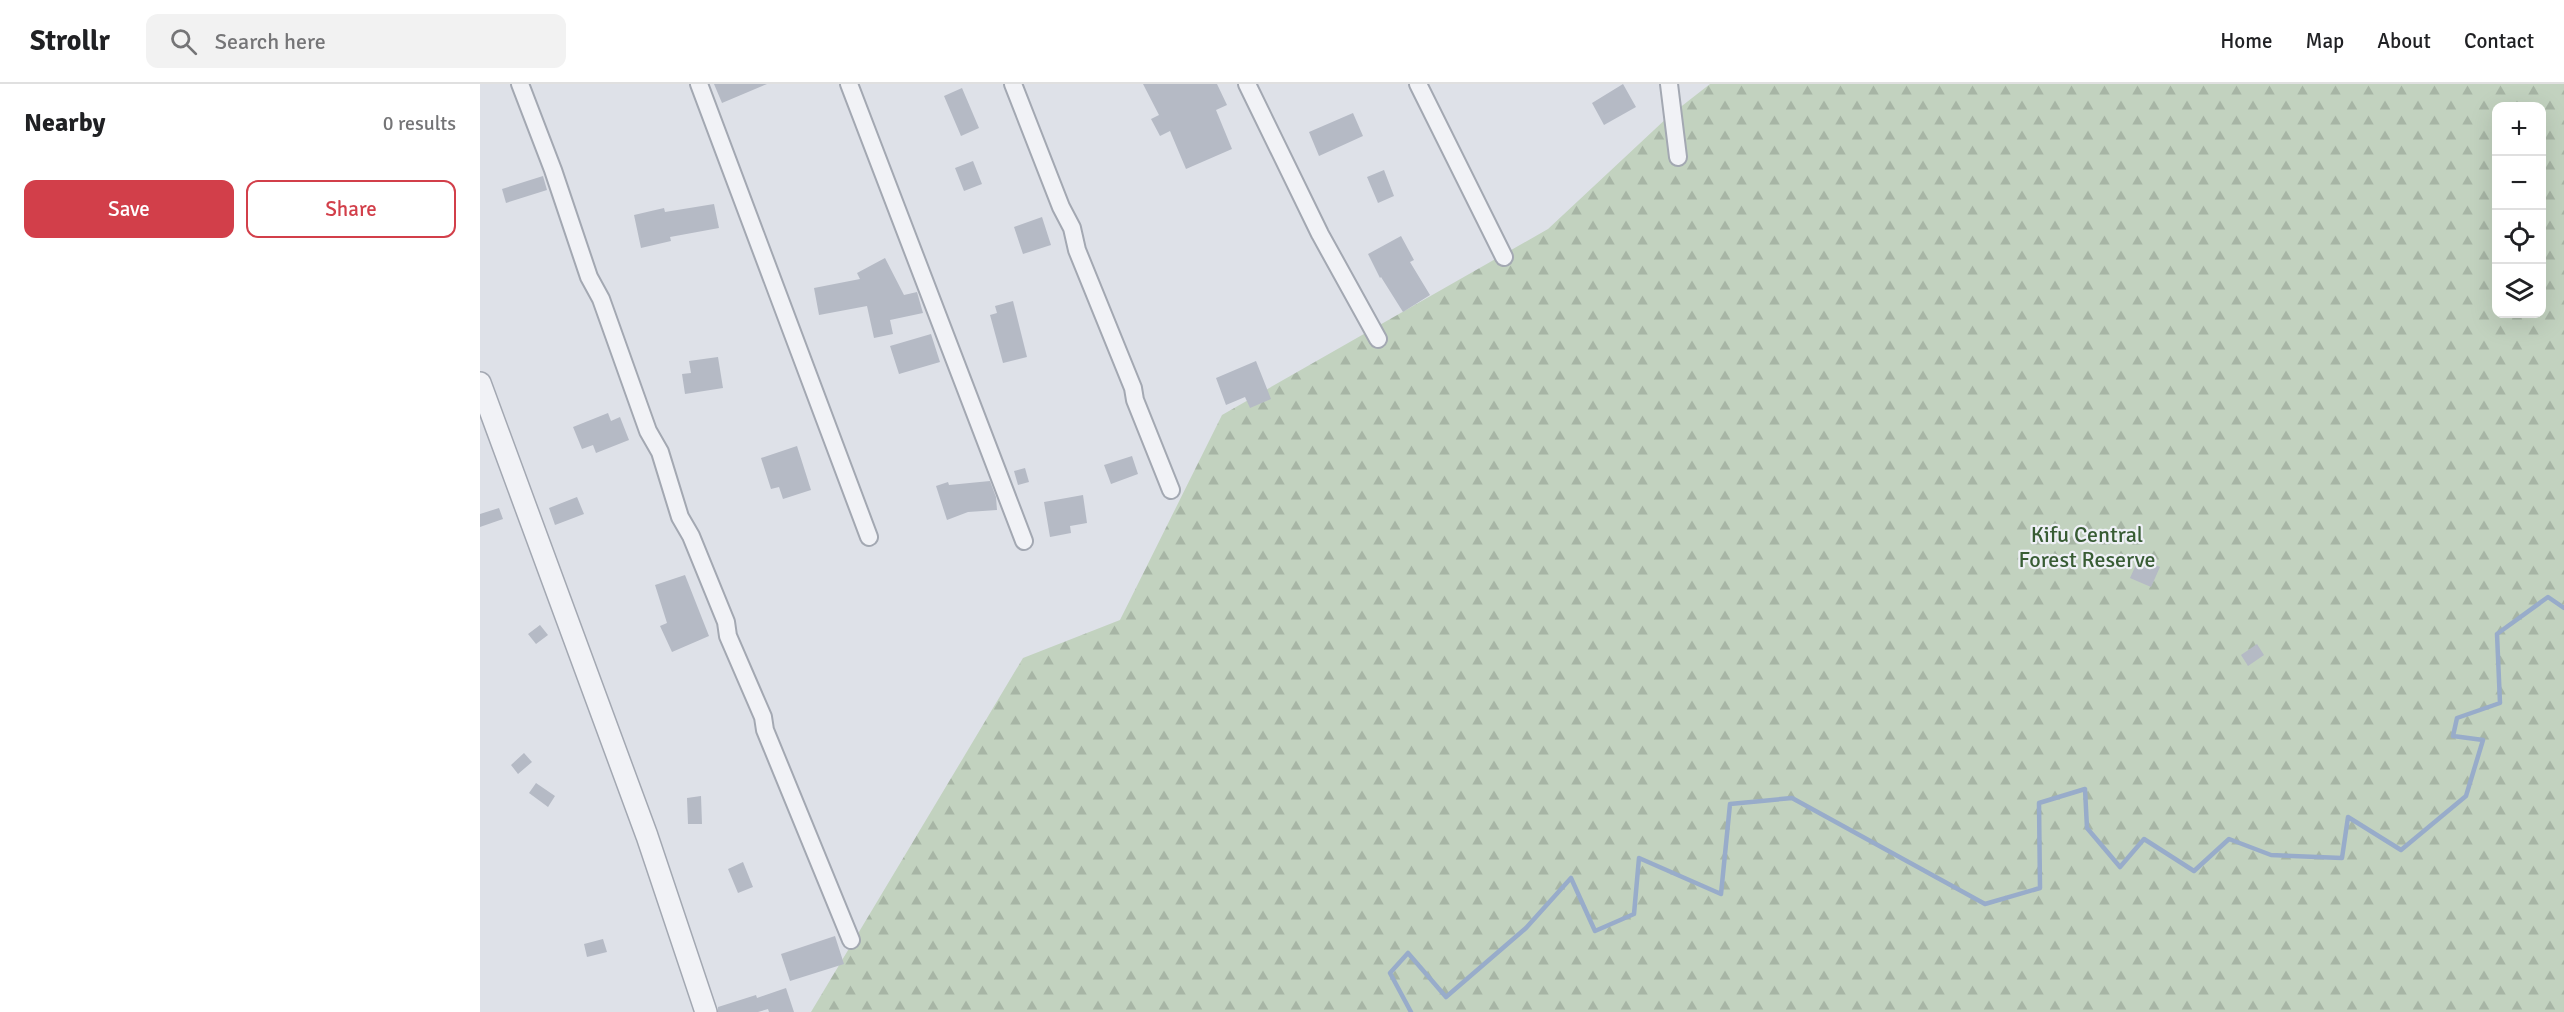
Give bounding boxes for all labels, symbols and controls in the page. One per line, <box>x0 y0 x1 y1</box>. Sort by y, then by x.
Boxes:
search box <box>146 14 566 68</box>
text: Strollr <box>30 24 110 58</box>
icon: search <box>167 25 200 58</box>
text: Search here <box>215 28 326 55</box>
text: Home <box>2220 28 2273 54</box>
text: Map <box>2306 28 2344 54</box>
text: About <box>2377 28 2431 54</box>
text: Contact <box>2464 28 2534 54</box>
map controls <box>2492 102 2546 318</box>
button: + <box>2492 102 2546 156</box>
text: Nearby <box>24 107 105 139</box>
text: 0 results <box>383 111 456 136</box>
button: − <box>2492 156 2546 210</box>
button: Save <box>24 180 234 238</box>
button: Share <box>246 180 456 238</box>
button: locate <box>2492 210 2546 264</box>
button: layers <box>2492 264 2546 318</box>
park label: Kifu Central Forest Reserve <box>2018 521 2156 573</box>

